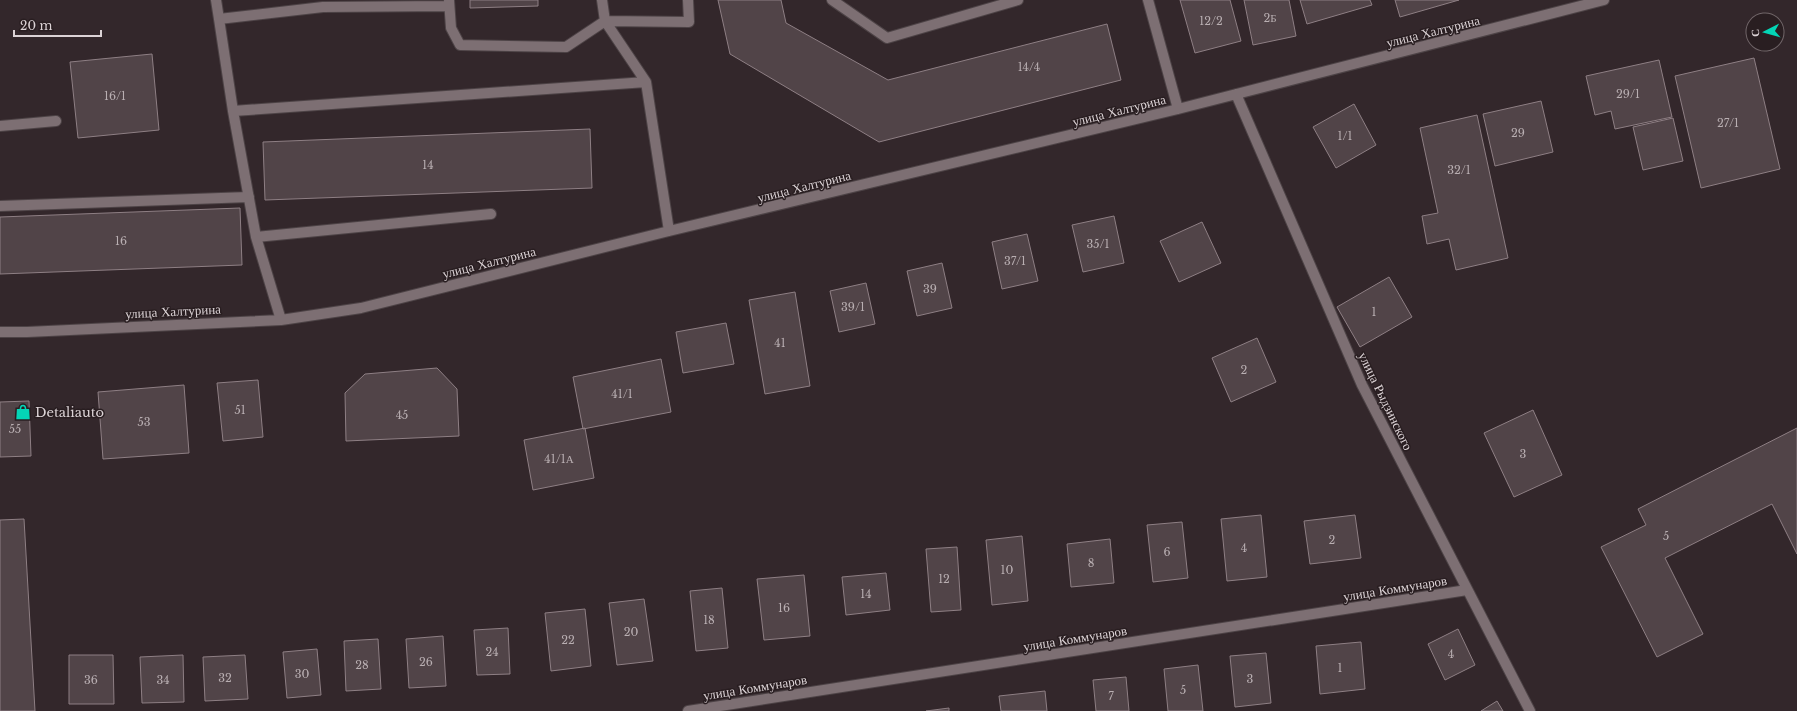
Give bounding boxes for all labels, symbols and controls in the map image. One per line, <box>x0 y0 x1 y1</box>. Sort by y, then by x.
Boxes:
house number: 2Б <box>1263 11 1277 25</box>
scale bar <box>14 12 101 38</box>
street label: улица Халтурина <box>1385 12 1482 51</box>
north arrow <box>1745 12 1785 52</box>
house number: 12/2 <box>1199 14 1223 28</box>
text: 20 m <box>20 18 52 33</box>
text: С <box>1748 28 1762 38</box>
house number: 14/4 <box>1018 60 1040 74</box>
house number: 29/1 <box>1616 87 1640 101</box>
house number: 16/1 <box>104 89 126 103</box>
street label: улица Халтурина <box>1071 91 1168 130</box>
house number: 27/1 <box>1717 116 1739 130</box>
house number: 29 <box>1511 126 1525 140</box>
house number: 1/1 <box>1338 129 1353 143</box>
house number: 14 <box>422 158 434 172</box>
house number: 32/1 <box>1447 163 1471 177</box>
street label: улица Халтурина <box>756 167 853 206</box>
house number: 16 <box>115 234 127 248</box>
house number: 35/1 <box>1087 237 1110 251</box>
street label: улица Халтурина <box>441 243 538 282</box>
house number: 37/1 <box>1004 254 1026 268</box>
house number: 39 <box>923 282 937 296</box>
street label: улица Халтурина <box>125 300 222 322</box>
house number: 39/1 <box>841 300 865 314</box>
house number: 1 <box>1372 305 1377 319</box>
house number: 41 <box>774 336 786 350</box>
street label: улица Рыдзинского <box>1354 349 1417 453</box>
house number: 2 <box>1241 363 1248 377</box>
house number: 41/1 <box>611 387 633 401</box>
shop icon: Detaliauto <box>14 403 32 421</box>
house number: 51 <box>234 403 246 417</box>
place label: Detaliauto <box>35 404 104 421</box>
house number: 45 <box>396 408 408 422</box>
house number: 53 <box>137 415 151 429</box>
house number: 55 <box>9 422 21 436</box>
house number: 3 <box>1520 447 1527 461</box>
house number: 41/1А <box>544 452 574 466</box>
house number: 5 <box>1663 529 1669 543</box>
house number: 2 <box>1329 533 1336 547</box>
house number: 4 <box>1241 541 1247 555</box>
house number: 6 <box>1163 545 1171 559</box>
house number: 8 <box>1088 556 1094 570</box>
house number: 10 <box>1001 563 1014 577</box>
house number: 12 <box>938 572 950 586</box>
street label: улица Коммунаров <box>1342 572 1448 605</box>
house number: 14 <box>860 587 872 601</box>
house number: 16 <box>778 601 790 615</box>
house number: 18 <box>703 613 715 627</box>
street label: улица Коммунаров <box>1022 622 1128 655</box>
house number: 20 <box>624 625 638 639</box>
house number: 22 <box>561 633 575 647</box>
house number: 24 <box>485 645 499 659</box>
house number: 4 <box>1448 647 1454 661</box>
house number: 26 <box>419 655 433 669</box>
house number: 28 <box>355 658 369 672</box>
house number: 1 <box>1338 661 1343 675</box>
house number: 30 <box>295 667 309 681</box>
house number: 32 <box>218 671 232 685</box>
street label: улица Коммунаров <box>702 671 808 704</box>
house number: 3 <box>1247 672 1254 686</box>
house number: 36 <box>84 673 98 687</box>
house number: 34 <box>156 673 170 687</box>
house number: 5 <box>1180 683 1186 697</box>
house number: 7 <box>1108 689 1114 703</box>

